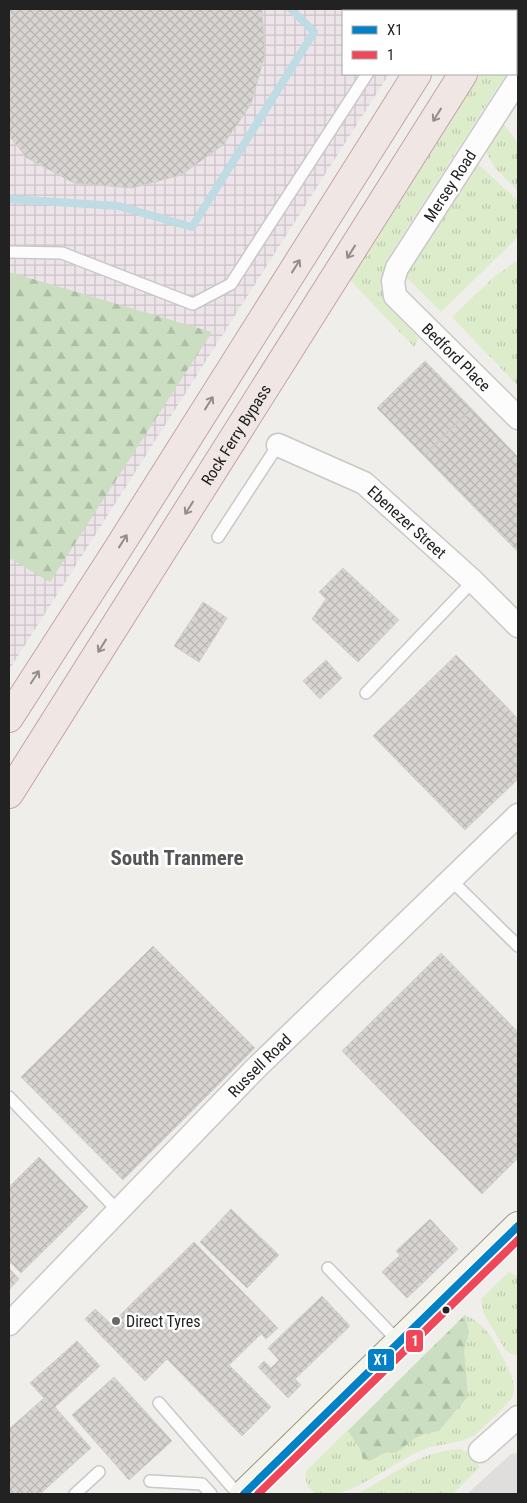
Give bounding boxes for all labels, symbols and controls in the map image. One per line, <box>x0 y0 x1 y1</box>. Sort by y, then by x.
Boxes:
legend <box>342 10 517 75</box>
text: X1 <box>387 21 403 39</box>
text: 1 <box>387 46 394 64</box>
one-way arrow <box>432 108 443 122</box>
street label: Mersey Road <box>420 147 480 225</box>
one-way arrow <box>345 245 355 259</box>
one-way arrow <box>291 259 301 273</box>
street label: Bedford Place <box>418 319 495 395</box>
street label: Rock Ferry Bypass <box>197 381 275 488</box>
one-way arrow <box>204 396 215 410</box>
street label: Ebenezer Street <box>364 482 450 562</box>
one-way arrow <box>184 501 194 515</box>
one-way arrow <box>118 534 128 548</box>
one-way arrow <box>97 638 107 652</box>
one-way arrow <box>30 671 40 685</box>
district label: South Tranmere <box>110 846 244 870</box>
street label: Russell Road <box>224 1030 295 1101</box>
unlabelled marker <box>441 1305 451 1315</box>
place label: Direct Tyres <box>126 1312 200 1331</box>
marker: Direct Tyres <box>110 1315 122 1327</box>
line badge: 1 <box>405 1329 424 1353</box>
text: 1 <box>411 1333 419 1349</box>
line badge: X1 <box>367 1348 395 1372</box>
text: X1 <box>374 1352 388 1368</box>

